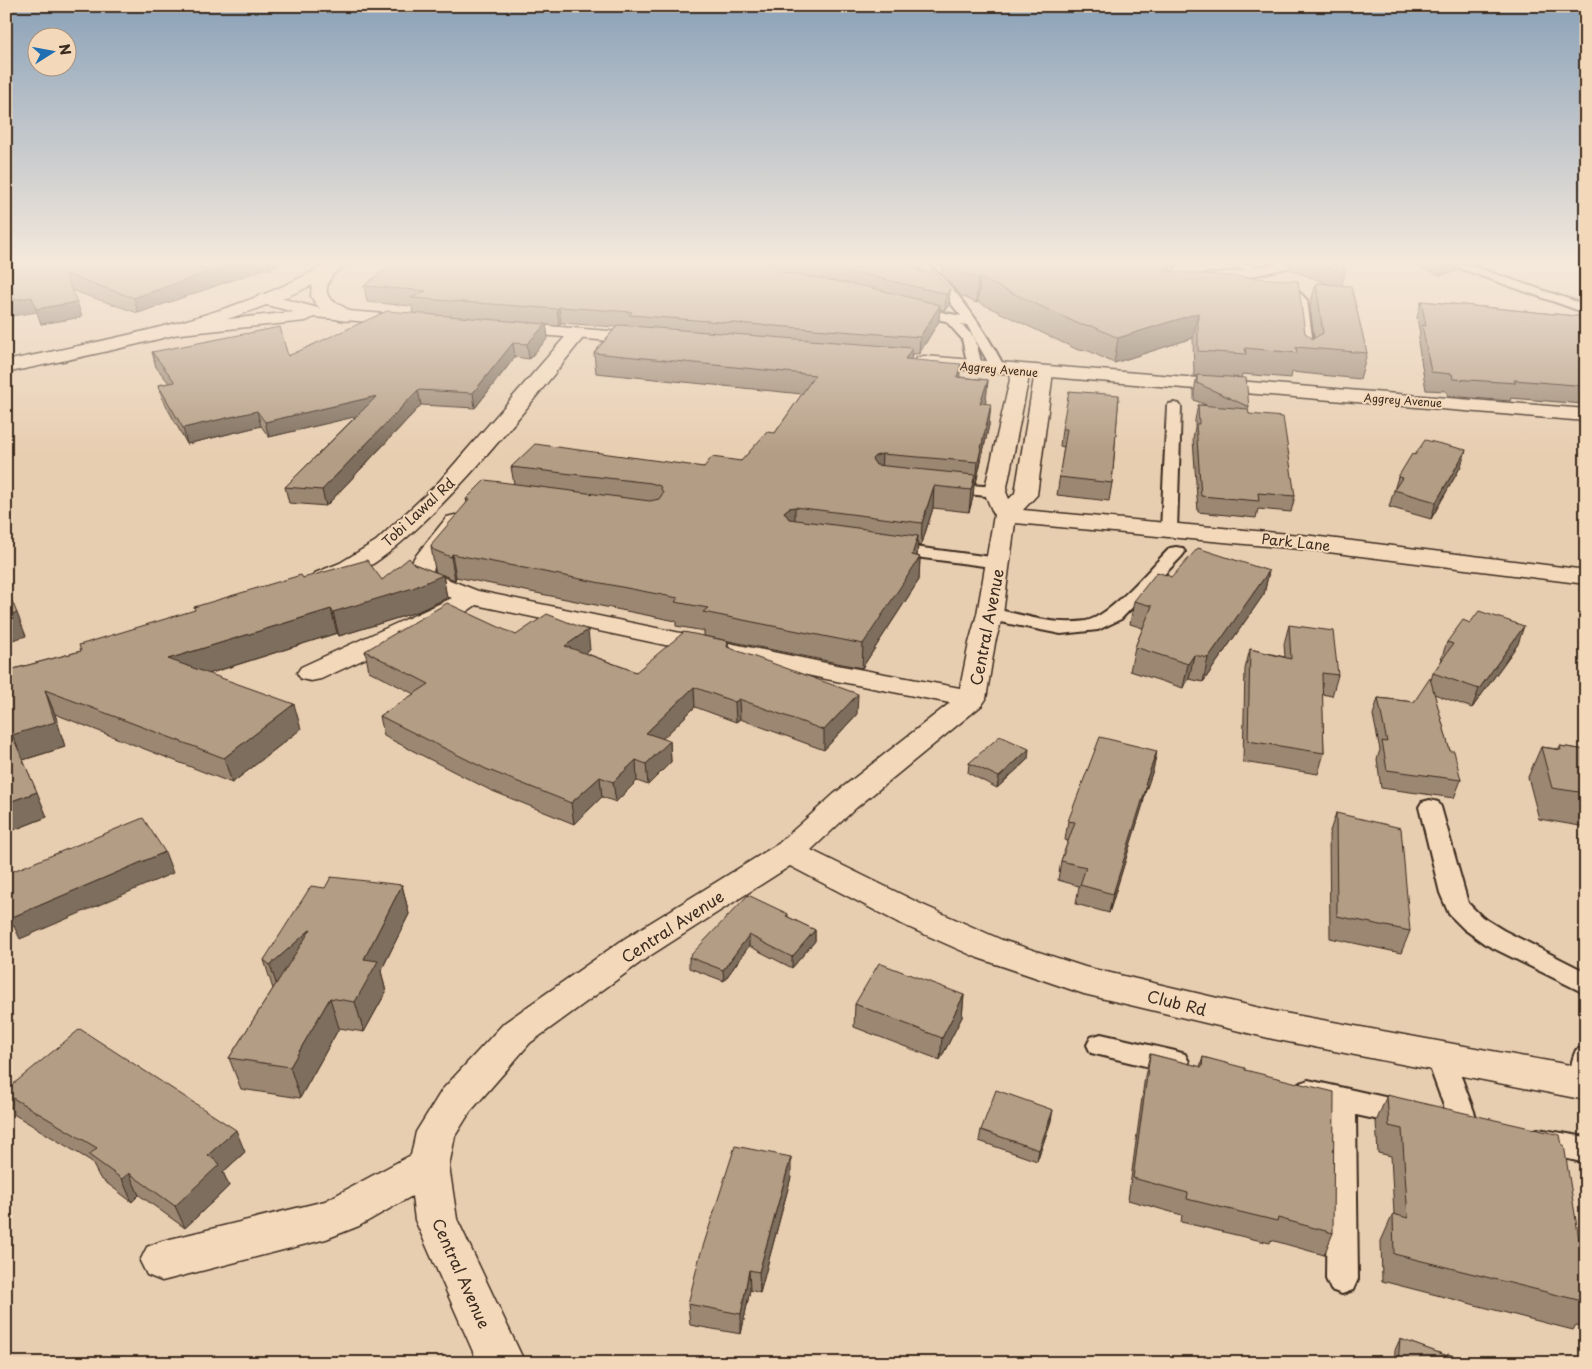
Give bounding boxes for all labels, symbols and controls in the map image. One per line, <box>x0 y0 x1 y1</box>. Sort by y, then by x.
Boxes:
north arrow <box>28 28 78 78</box>
text: N <box>54 42 77 57</box>
street label: Aggrey Avenue <box>959 357 1039 381</box>
street label: Aggrey Avenue <box>1363 389 1443 411</box>
street label: Tobi Lawal Rd <box>377 472 459 551</box>
street label: Park Lane <box>1260 528 1332 556</box>
street label: Central Avenue <box>963 567 1009 687</box>
street label: Central Avenue <box>616 884 728 968</box>
street label: Club Rd <box>1145 983 1209 1021</box>
street label: Central Avenue <box>427 1214 497 1332</box>

